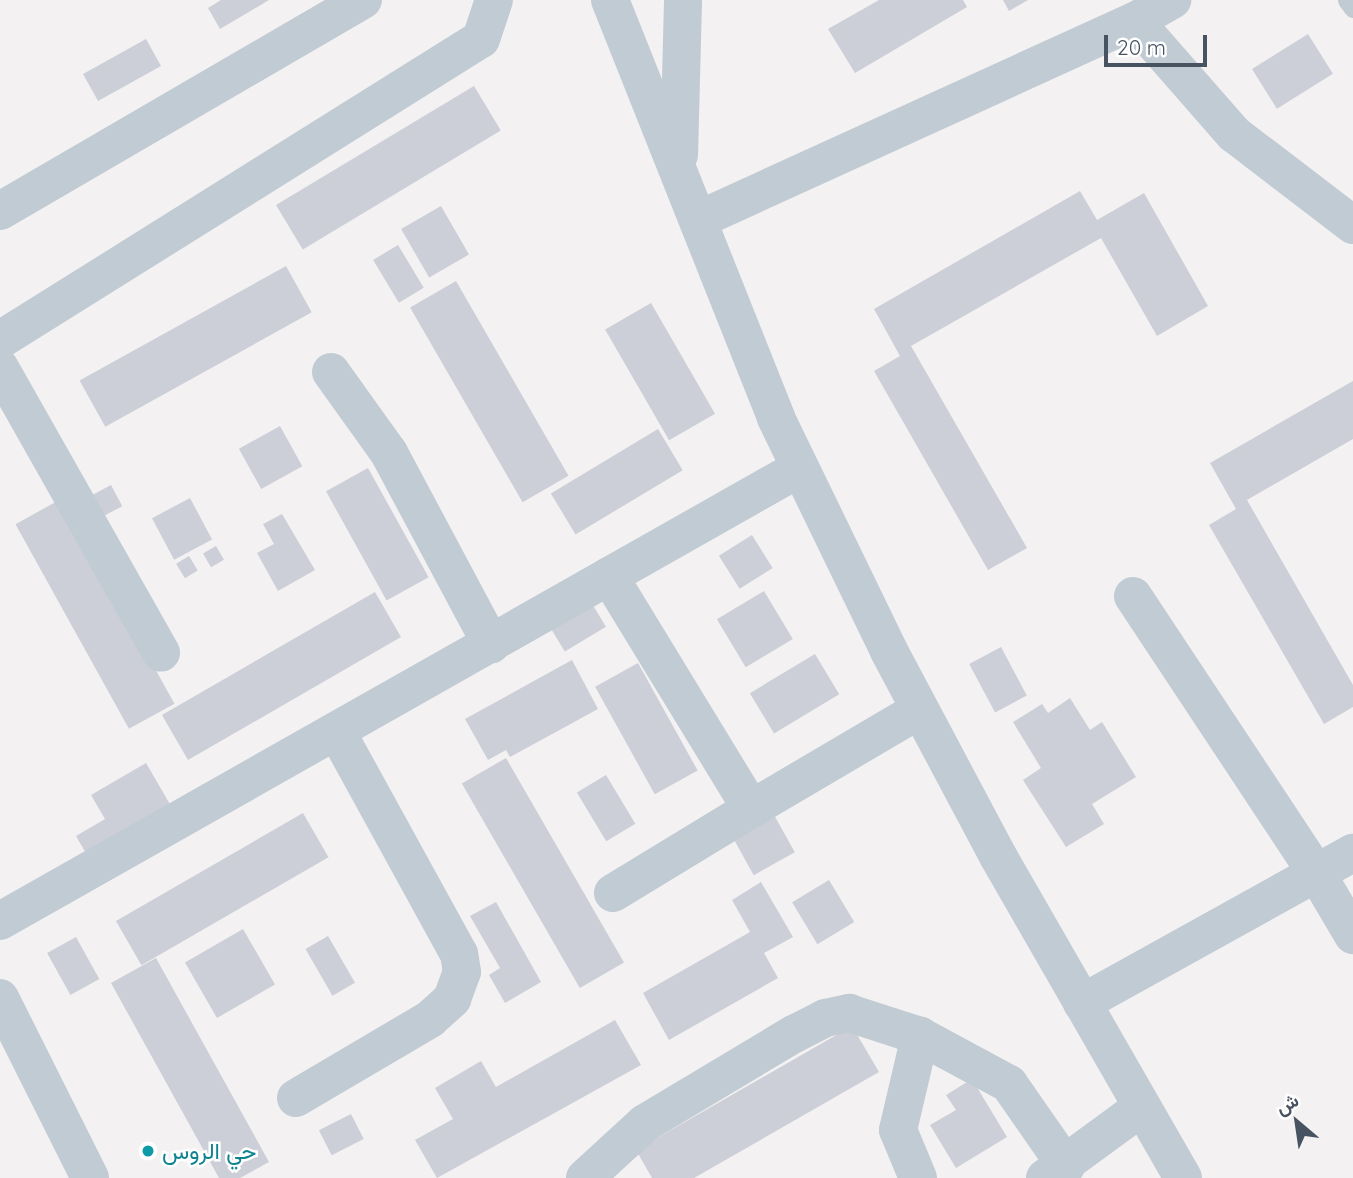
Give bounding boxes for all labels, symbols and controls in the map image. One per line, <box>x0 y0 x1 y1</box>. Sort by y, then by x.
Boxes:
scale bar <box>1108 21 1211 65</box>
text: 20 m <box>1117 34 1166 60</box>
north arrow <box>1262 1087 1332 1157</box>
text: ش <box>1271 1088 1303 1120</box>
place label: حي الروس <box>162 1137 257 1165</box>
marker: حي الروس <box>140 1143 156 1159</box>

